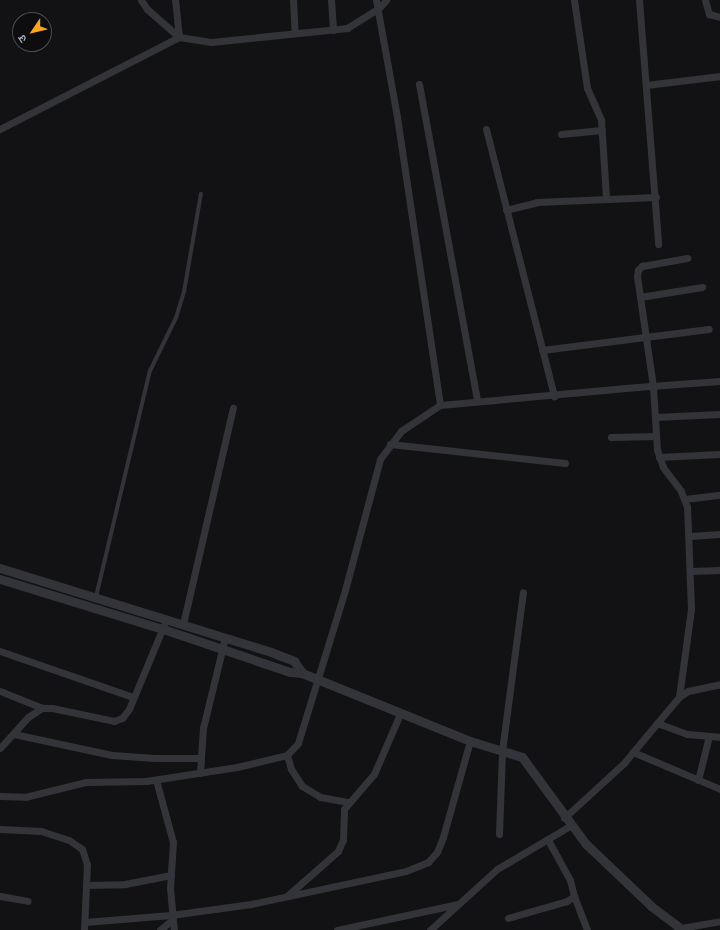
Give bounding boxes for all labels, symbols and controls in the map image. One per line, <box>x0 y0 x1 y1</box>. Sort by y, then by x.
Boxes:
north arrow <box>12 12 52 52</box>
text: उ <box>15 32 30 45</box>

